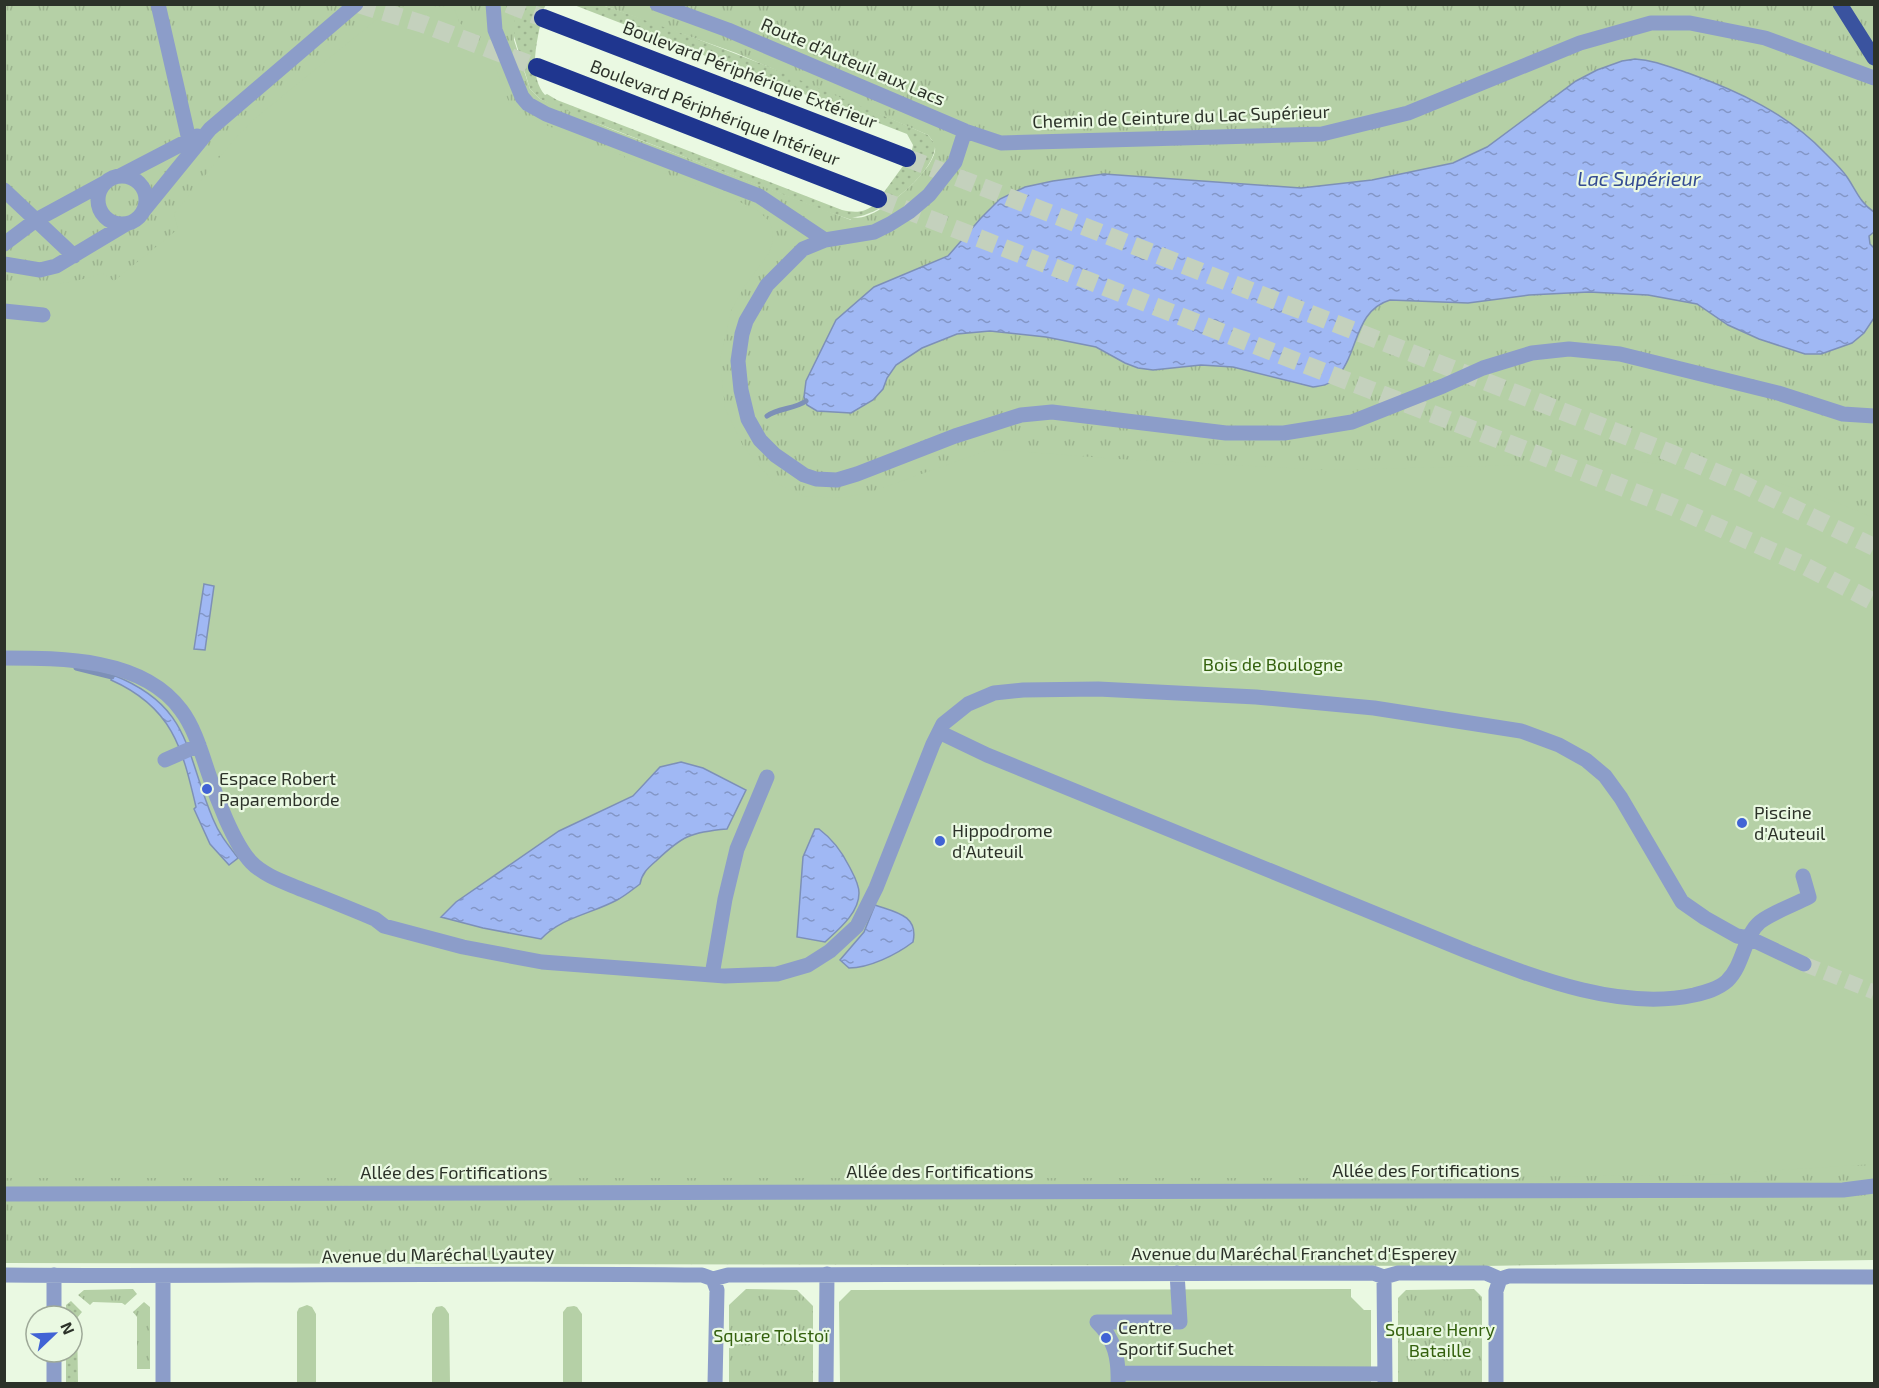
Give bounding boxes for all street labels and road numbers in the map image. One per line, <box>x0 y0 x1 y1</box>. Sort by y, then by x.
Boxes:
street label: Route d'Auteuil aux Lacs <box>758 12 949 110</box>
street label: Boulevard Périphérique Extérieur <box>620 15 881 133</box>
street label: Boulevard Périphérique Intérieur <box>587 54 844 170</box>
street label: Chemin de Ceinture du Lac Supérieur <box>1032 100 1330 132</box>
street label: Allée des Fortifications <box>1332 1159 1520 1181</box>
street label: Allée des Fortifications <box>846 1160 1034 1182</box>
street label: Allée des Fortifications <box>360 1161 548 1183</box>
street label: Avenue du Maréchal Lyautey <box>321 1241 555 1267</box>
street label: Avenue du Maréchal Franchet d'Esperey <box>1131 1242 1457 1264</box>

